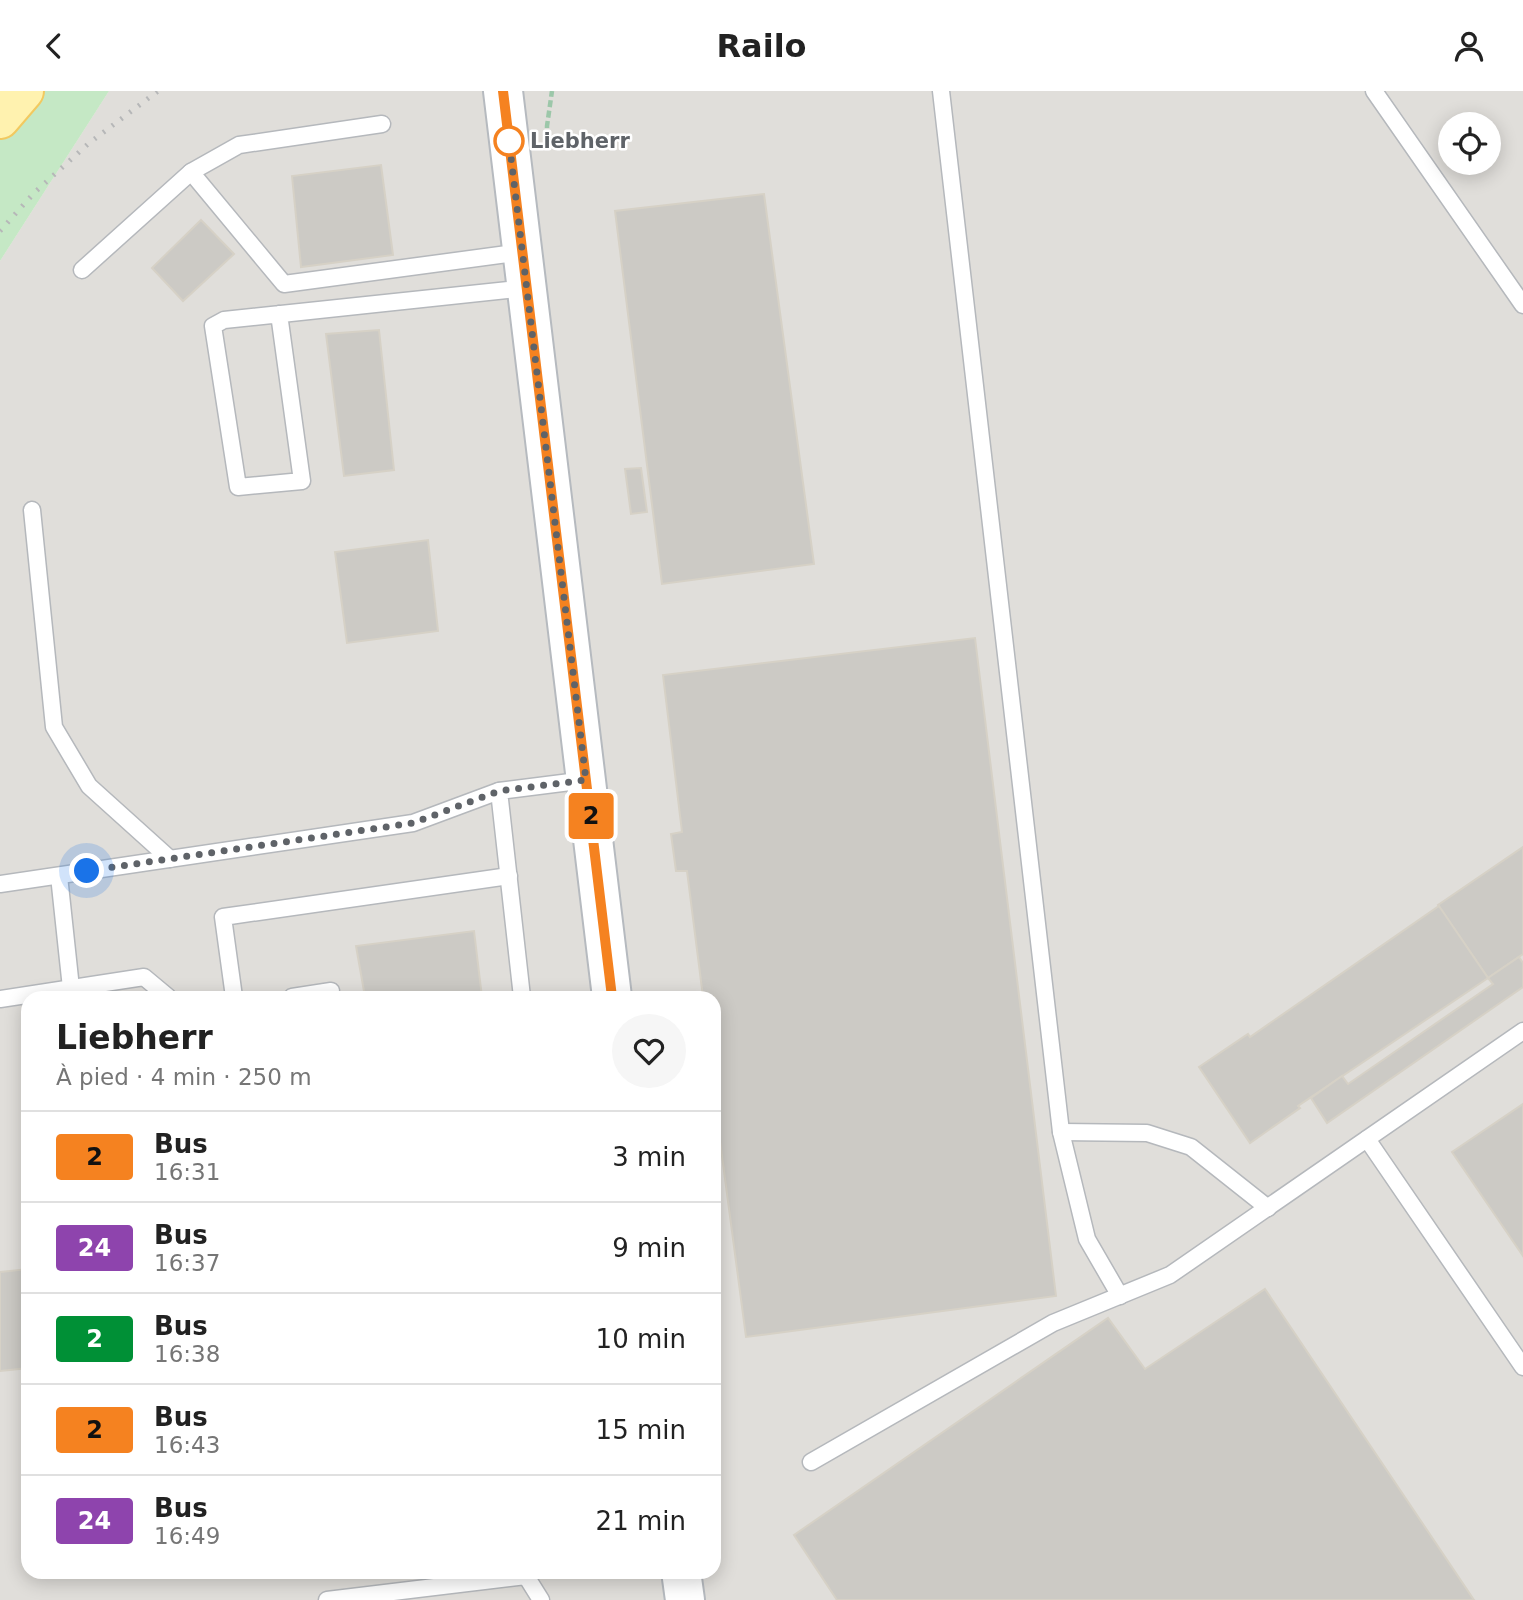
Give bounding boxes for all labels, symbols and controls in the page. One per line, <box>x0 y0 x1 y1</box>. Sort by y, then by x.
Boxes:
icon: back <box>35 27 73 65</box>
text: Railo <box>716 27 807 65</box>
icon: person <box>1450 27 1488 65</box>
map controls <box>1438 112 1501 175</box>
button: locate <box>1438 112 1501 175</box>
marker: Liebherr <box>494 126 524 156</box>
place label: Liebherr <box>530 129 630 153</box>
line badge: 2 <box>568 793 614 839</box>
text: 2 <box>583 802 599 830</box>
your location <box>69 853 104 888</box>
button: heart <box>612 1014 686 1088</box>
text: Liebherr <box>56 1018 213 1057</box>
text: À pied · 4 min · 250 m <box>56 1064 312 1090</box>
text: Bus <box>154 1129 208 1159</box>
text: 3 min <box>612 1142 686 1172</box>
text: 2 <box>86 1143 103 1171</box>
text: 16:31 <box>154 1159 220 1185</box>
text: Bus <box>154 1220 208 1250</box>
text: 9 min <box>612 1233 686 1263</box>
text: 24 <box>78 1234 111 1262</box>
text: 16:37 <box>154 1250 220 1276</box>
text: Bus <box>154 1311 208 1341</box>
text: 10 min <box>596 1324 686 1354</box>
text: 2 <box>86 1325 103 1353</box>
text: 16:38 <box>154 1341 220 1367</box>
text: Bus <box>154 1402 208 1432</box>
text: 15 min <box>596 1415 686 1445</box>
text: 2 <box>86 1416 103 1444</box>
text: 16:43 <box>154 1432 220 1458</box>
text: Bus <box>154 1493 208 1523</box>
text: 21 min <box>596 1506 686 1536</box>
text: 24 <box>78 1507 111 1535</box>
text: 16:49 <box>154 1523 220 1549</box>

